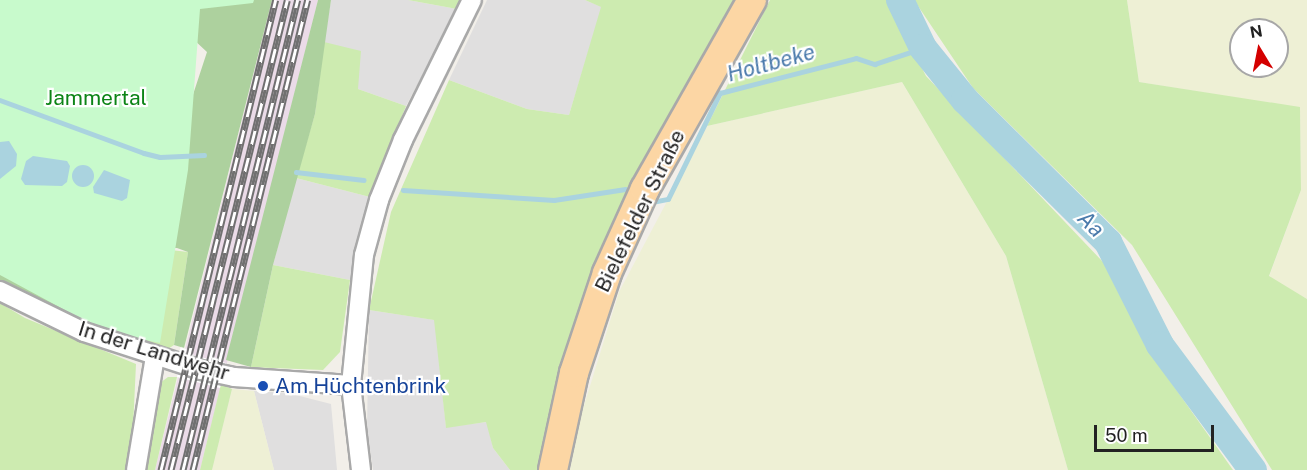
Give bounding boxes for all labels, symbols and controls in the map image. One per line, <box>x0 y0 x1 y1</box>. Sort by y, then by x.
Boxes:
north arrow <box>1229 18 1289 78</box>
text: N <box>1248 21 1264 42</box>
water label: Holtbeke <box>724 39 818 87</box>
park label: Jammertal <box>45 85 147 111</box>
street label: Bielefelder Straße <box>590 126 690 296</box>
water label: Aa <box>1072 205 1110 243</box>
street label: In der Landwehr <box>75 316 233 386</box>
place label: Am Hüchtenbrink <box>275 373 446 399</box>
marker: Am Hüchtenbrink <box>256 379 270 393</box>
scale bar <box>1097 413 1217 451</box>
text: 50 m <box>1105 425 1148 446</box>

